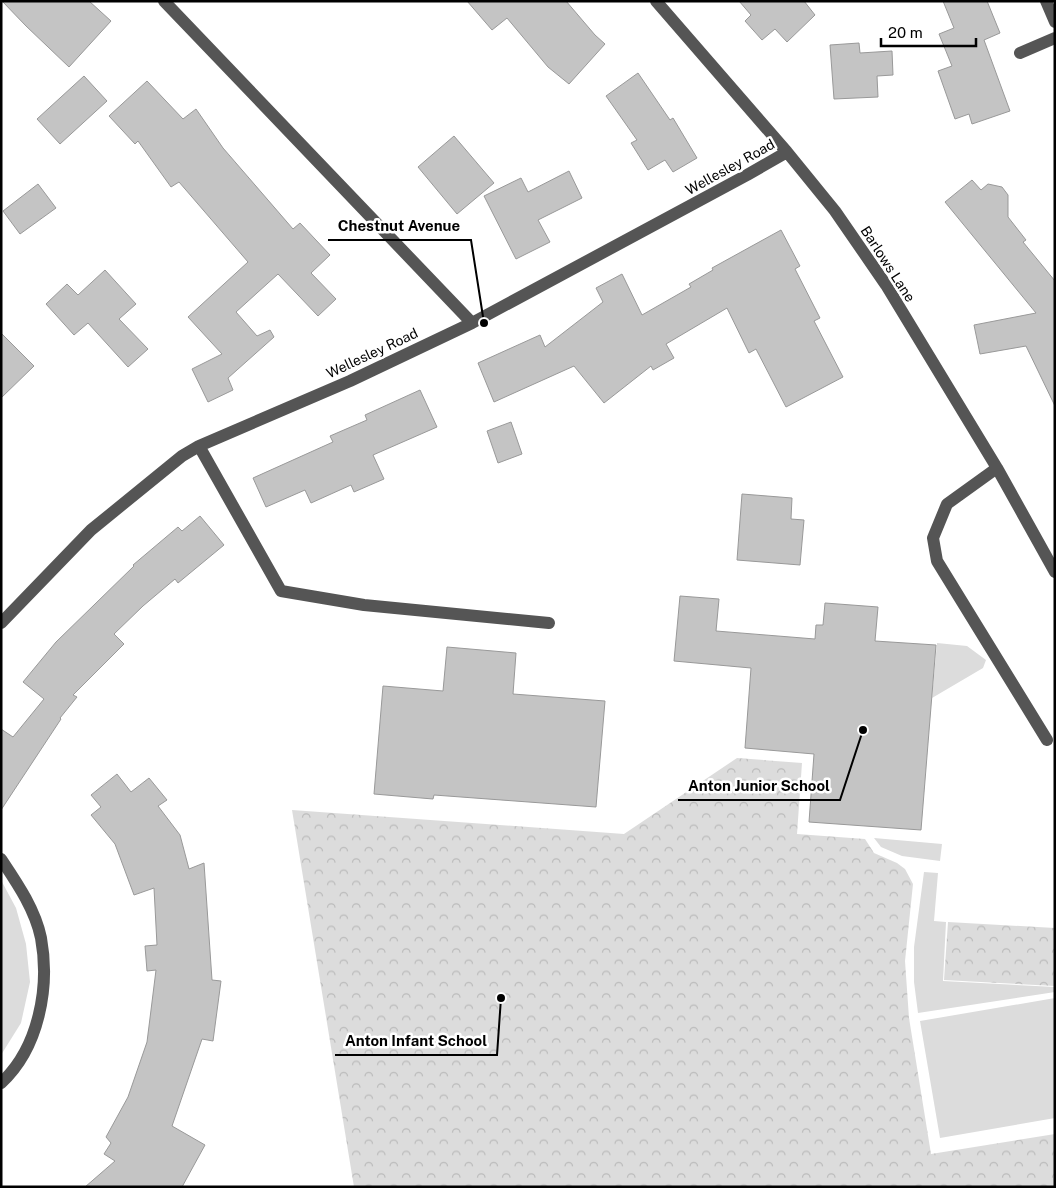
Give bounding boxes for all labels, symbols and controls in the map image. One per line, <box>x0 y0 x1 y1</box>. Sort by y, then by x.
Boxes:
scale bar <box>881 15 976 47</box>
text: 20 m <box>888 24 923 41</box>
street label: Wellesley Road <box>683 136 777 198</box>
callout: Chestnut Avenue <box>328 210 471 240</box>
text: Chestnut Avenue <box>338 217 460 234</box>
street label: Barlows Lane <box>858 223 918 305</box>
street label: Wellesley Road <box>324 325 420 381</box>
callout: Anton Junior School <box>678 770 840 800</box>
text: Anton Junior School <box>688 777 830 794</box>
callout: Anton Infant School <box>335 1025 497 1055</box>
text: Anton Infant School <box>345 1032 487 1049</box>

